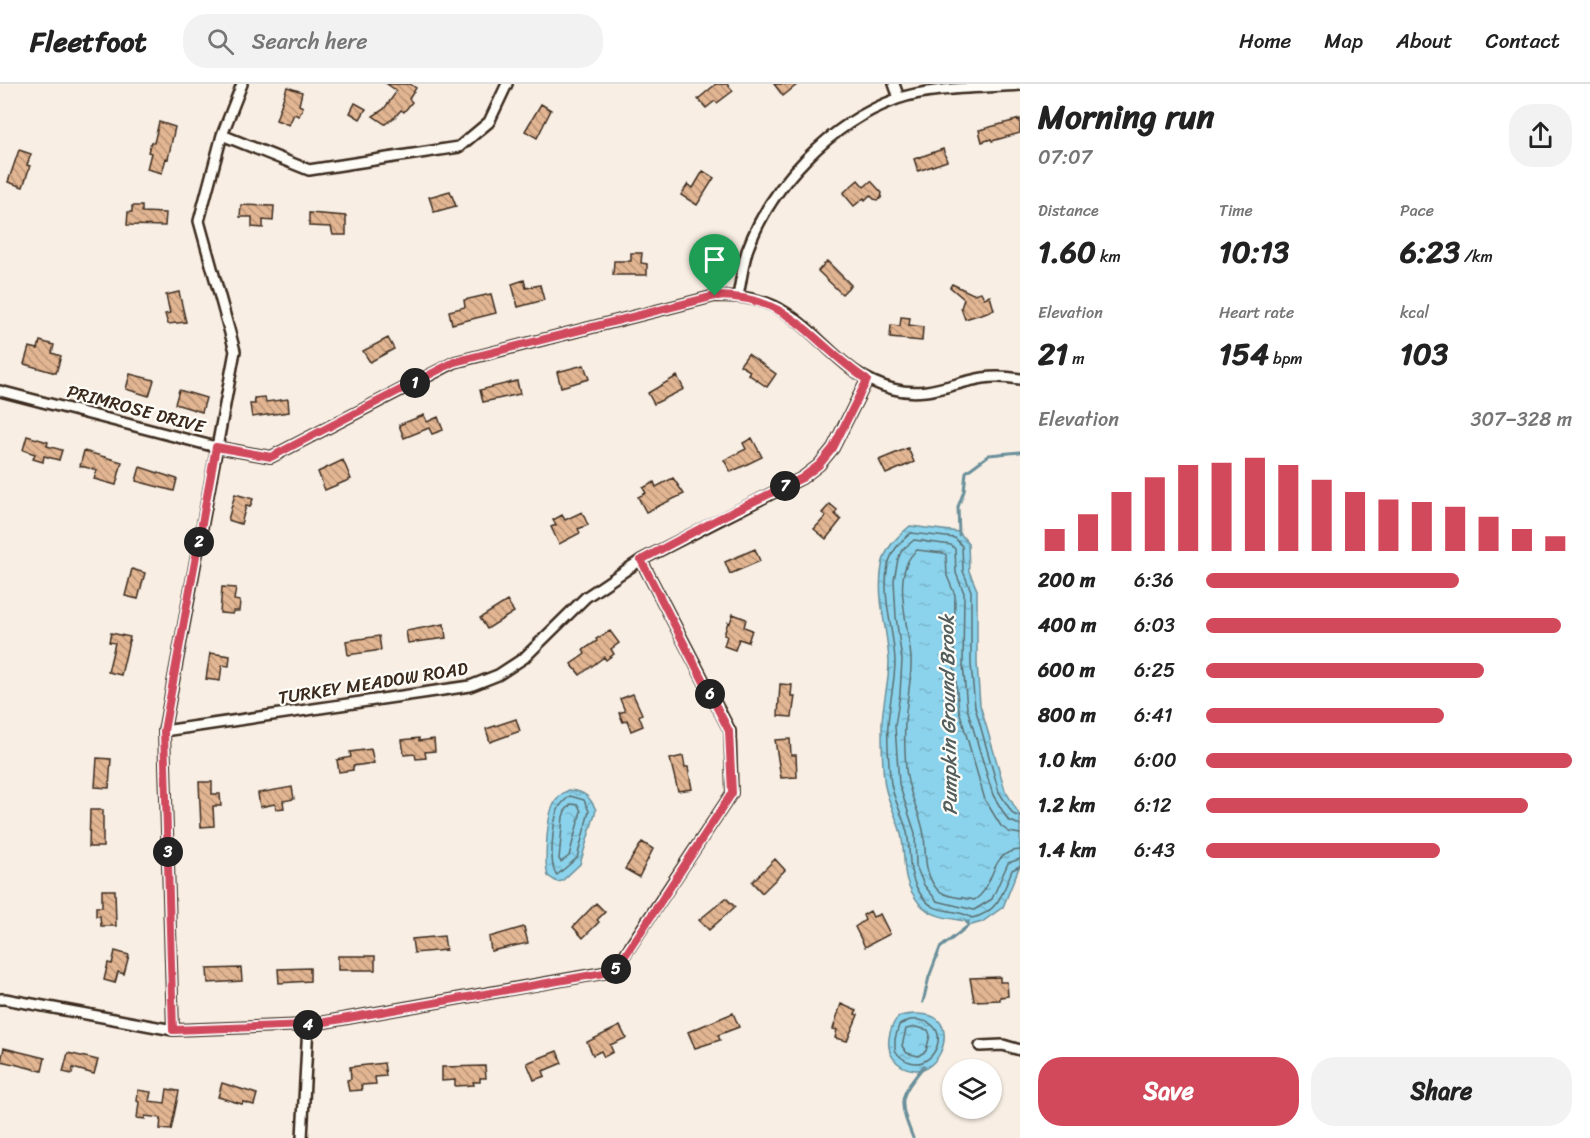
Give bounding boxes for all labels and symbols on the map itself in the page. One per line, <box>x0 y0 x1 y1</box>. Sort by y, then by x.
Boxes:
pin <box>689 234 740 296</box>
pin: 1 <box>400 368 430 398</box>
street label: PRIMROSE DRIVE <box>63 375 209 443</box>
pin: 7 <box>770 471 800 501</box>
pin: 2 <box>184 527 214 557</box>
water label: Pumpkin Ground Brook <box>929 613 968 815</box>
street label: TURKEY MEADOW ROAD <box>276 652 470 714</box>
pin: 6 <box>695 679 725 709</box>
pin: 3 <box>153 837 183 867</box>
pin: 5 <box>601 954 631 984</box>
pin: 4 <box>293 1010 323 1040</box>

